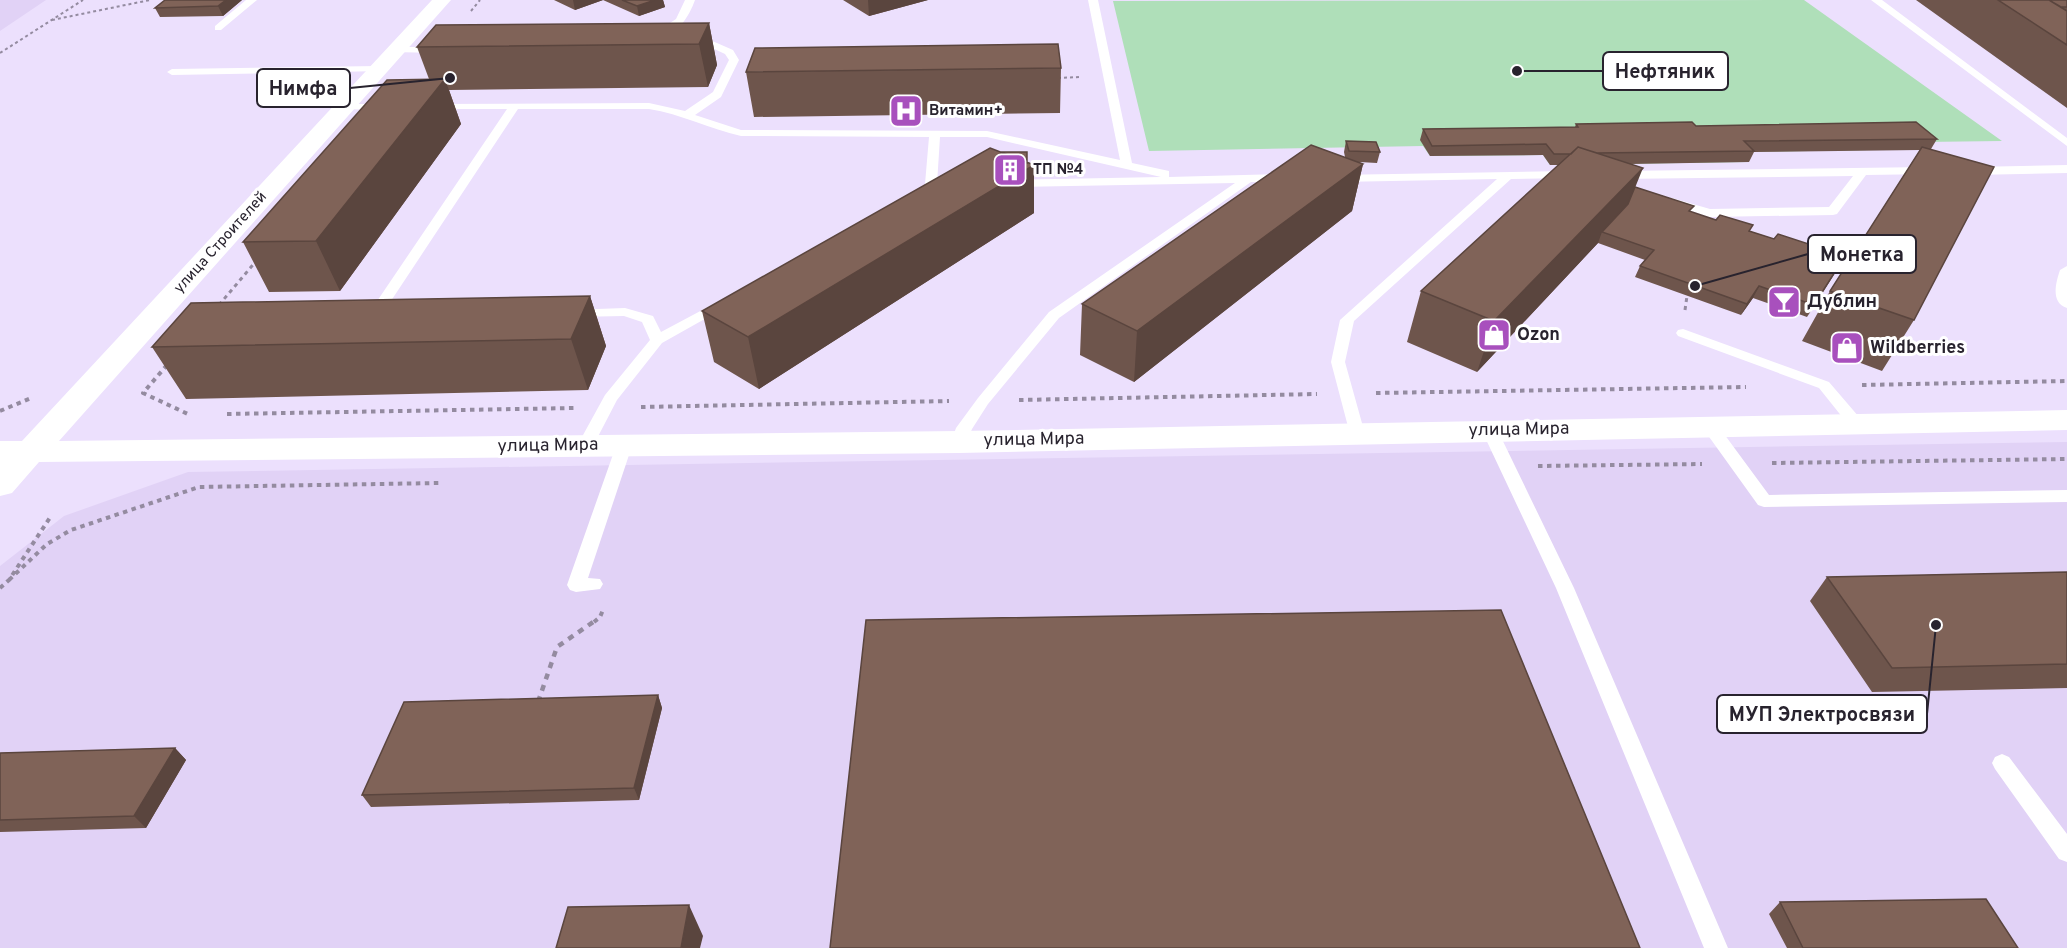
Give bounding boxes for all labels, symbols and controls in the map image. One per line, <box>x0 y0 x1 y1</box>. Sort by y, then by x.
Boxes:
callout: Нефтяник <box>1603 52 1728 90</box>
text: Нефтяник <box>1615 60 1715 86</box>
callout: Нимфа <box>257 69 350 107</box>
text: Нимфа <box>269 77 337 103</box>
hospital icon: Витамин+ <box>888 93 924 129</box>
place label: Витамин+ <box>929 102 1003 121</box>
building icon: ТП №4 <box>992 152 1028 188</box>
place label: ТП №4 <box>1033 161 1083 180</box>
street label: улица Строителей <box>170 188 272 298</box>
callout: Монетка <box>1808 235 1916 273</box>
text: Монетка <box>1820 243 1904 269</box>
bar icon: Дублин <box>1766 284 1802 320</box>
place label: Дублин <box>1807 291 1877 314</box>
shop icon: Ozon <box>1476 317 1512 353</box>
place label: Ozon <box>1517 324 1560 347</box>
shop icon: Wildberries <box>1829 330 1865 366</box>
place label: Wildberries <box>1870 337 1965 360</box>
street label: улица Мира <box>1468 418 1570 442</box>
street label: улица Мира <box>983 428 1085 452</box>
street label: улица Мира <box>497 434 599 458</box>
callout: МУП Электросвязи <box>1717 695 1927 733</box>
text: МУП Электросвязи <box>1729 703 1915 729</box>

